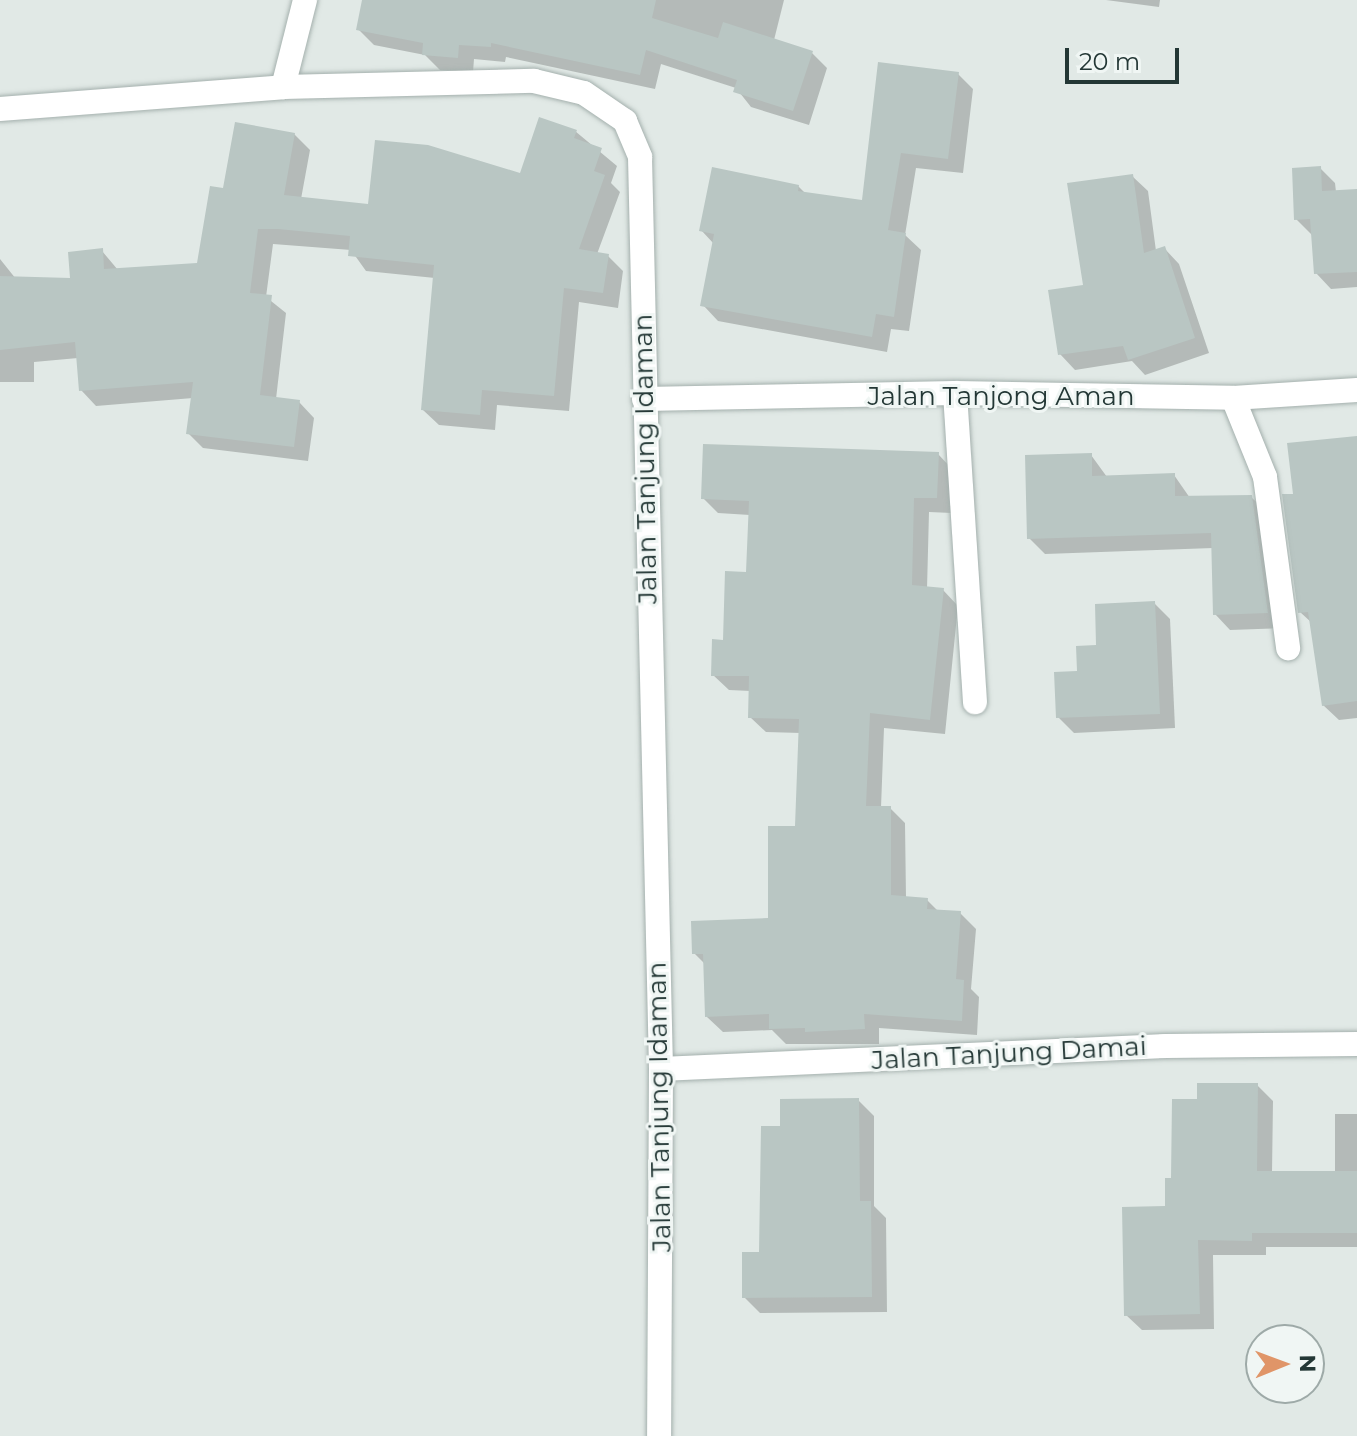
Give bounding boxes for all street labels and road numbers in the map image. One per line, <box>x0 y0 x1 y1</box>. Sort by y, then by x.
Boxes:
street label: Jalan Tanjung Idaman <box>628 314 664 604</box>
street label: Jalan Tanjong Aman <box>868 381 1134 413</box>
street label: Jalan Tanjung Idaman <box>642 962 678 1252</box>
street label: Jalan Tanjung Damai <box>871 1031 1147 1077</box>

